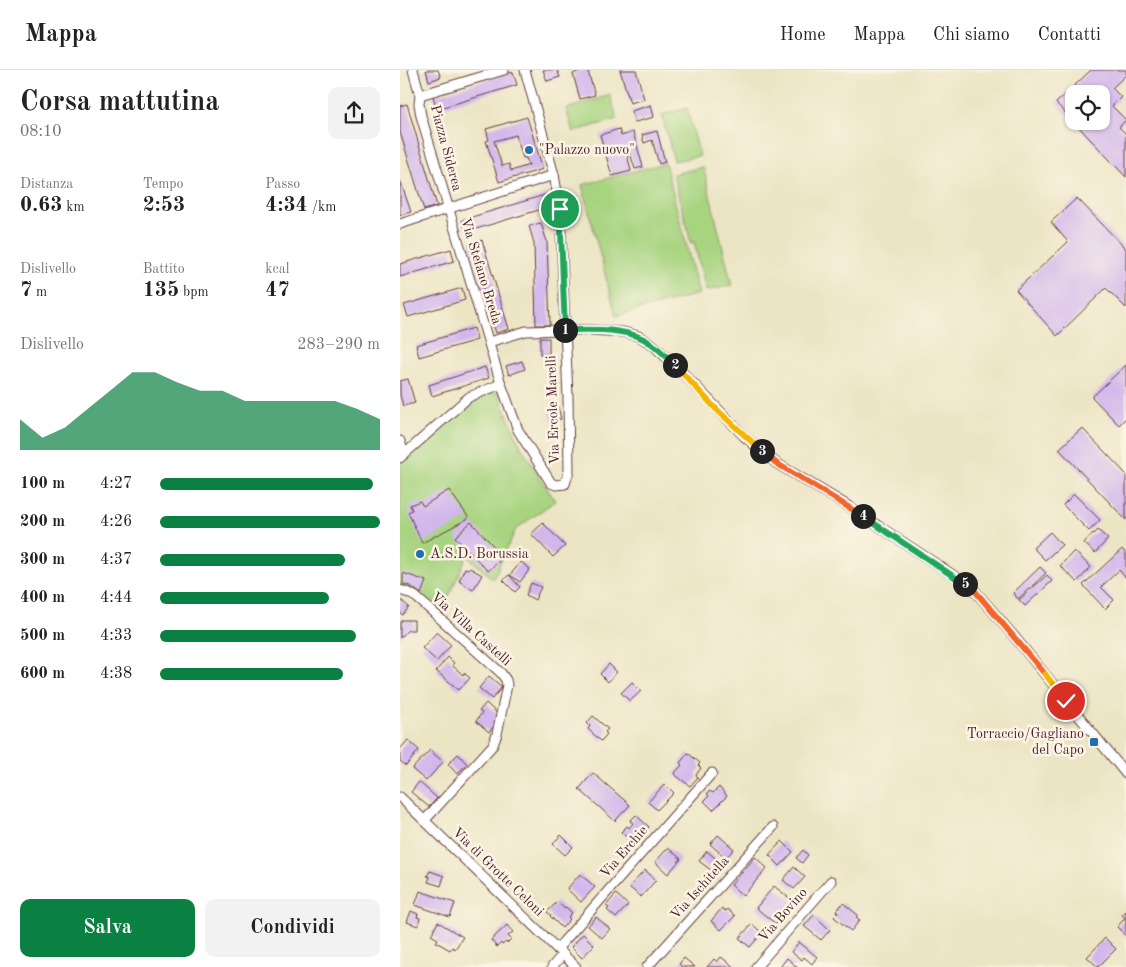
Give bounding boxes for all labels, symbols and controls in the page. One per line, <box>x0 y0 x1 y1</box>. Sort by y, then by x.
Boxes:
text: Mappa <box>25 23 97 47</box>
text: Home <box>780 26 826 44</box>
text: Mappa <box>854 26 905 44</box>
text: Chi siamo <box>933 26 1010 44</box>
text: Contatti <box>1038 26 1101 44</box>
map controls <box>1065 85 1110 130</box>
button: locate <box>1065 85 1110 130</box>
button: share <box>328 87 380 139</box>
text: Corsa mattutina <box>20 89 220 117</box>
street label: Piazza Siderea <box>428 103 464 193</box>
text: 08:10 <box>20 124 62 140</box>
place label: "Palazzo nuovo" <box>539 143 635 157</box>
marker: "Palazzo nuovo" <box>523 144 535 156</box>
text: Distanza <box>20 177 73 191</box>
text: Tempo <box>143 177 183 191</box>
text: Passo <box>265 177 300 191</box>
pin <box>539 188 581 230</box>
text: 0.63 <box>20 195 62 216</box>
text: 2:53 <box>143 195 185 216</box>
text: 4:34 <box>265 195 308 216</box>
icon: arrive <box>546 195 574 223</box>
text: km <box>62 200 85 214</box>
text: /km <box>308 200 336 214</box>
street label: Via Stefano Breda <box>458 216 504 326</box>
text: Dislivello <box>20 262 76 276</box>
text: Battito <box>143 262 185 276</box>
text: kcal <box>265 262 289 276</box>
text: 7 <box>20 280 32 301</box>
text: 135 <box>143 280 179 301</box>
text: 47 <box>265 280 290 301</box>
text: m <box>32 285 47 299</box>
text: bpm <box>179 285 209 299</box>
pin: 1 <box>552 318 578 342</box>
text: 1 <box>561 323 570 337</box>
text: Dislivello <box>20 337 84 353</box>
text: 283–290 m <box>297 337 380 353</box>
pin: 2 <box>662 352 688 378</box>
street label: Via Ercole Marelli <box>544 355 562 465</box>
text: 2 <box>671 358 680 372</box>
pin: 3 <box>750 438 774 464</box>
text: 3 <box>758 444 767 458</box>
text: 100 m <box>20 476 65 492</box>
text: 4:27 <box>100 476 132 492</box>
pin: 4 <box>850 504 876 528</box>
text: 4 <box>859 509 868 523</box>
text: 200 m <box>20 514 65 530</box>
text: 4:26 <box>100 514 132 530</box>
place label: A.S.D. Borussia <box>430 547 529 561</box>
marker: A.S.D. Borussia <box>414 548 426 560</box>
text: 300 m <box>20 552 65 568</box>
text: 4:37 <box>100 552 132 568</box>
pin: 5 <box>952 572 978 596</box>
text: 5 <box>961 577 970 591</box>
text: 400 m <box>20 590 65 606</box>
text: 4:44 <box>100 590 132 606</box>
street label: Via Villa Castelli <box>428 590 514 669</box>
text: 500 m <box>20 628 65 644</box>
text: 4:33 <box>100 628 132 644</box>
text: 600 m <box>20 666 65 682</box>
text: 4:38 <box>100 666 132 682</box>
pin <box>1045 680 1087 722</box>
icon: check <box>1052 687 1080 715</box>
place label: Torraccio/Gagliano del Capo <box>967 727 1084 757</box>
marker: Torraccio/Gagliano del Capo <box>1088 736 1100 748</box>
street label: Via Erchie <box>598 823 650 881</box>
street label: Via di Grotte Celoni <box>450 825 546 919</box>
street label: Via Ischitella <box>668 854 732 922</box>
street label: Via Bovino <box>756 885 810 945</box>
button: Salva <box>20 899 195 957</box>
button: Condividi <box>205 899 380 957</box>

